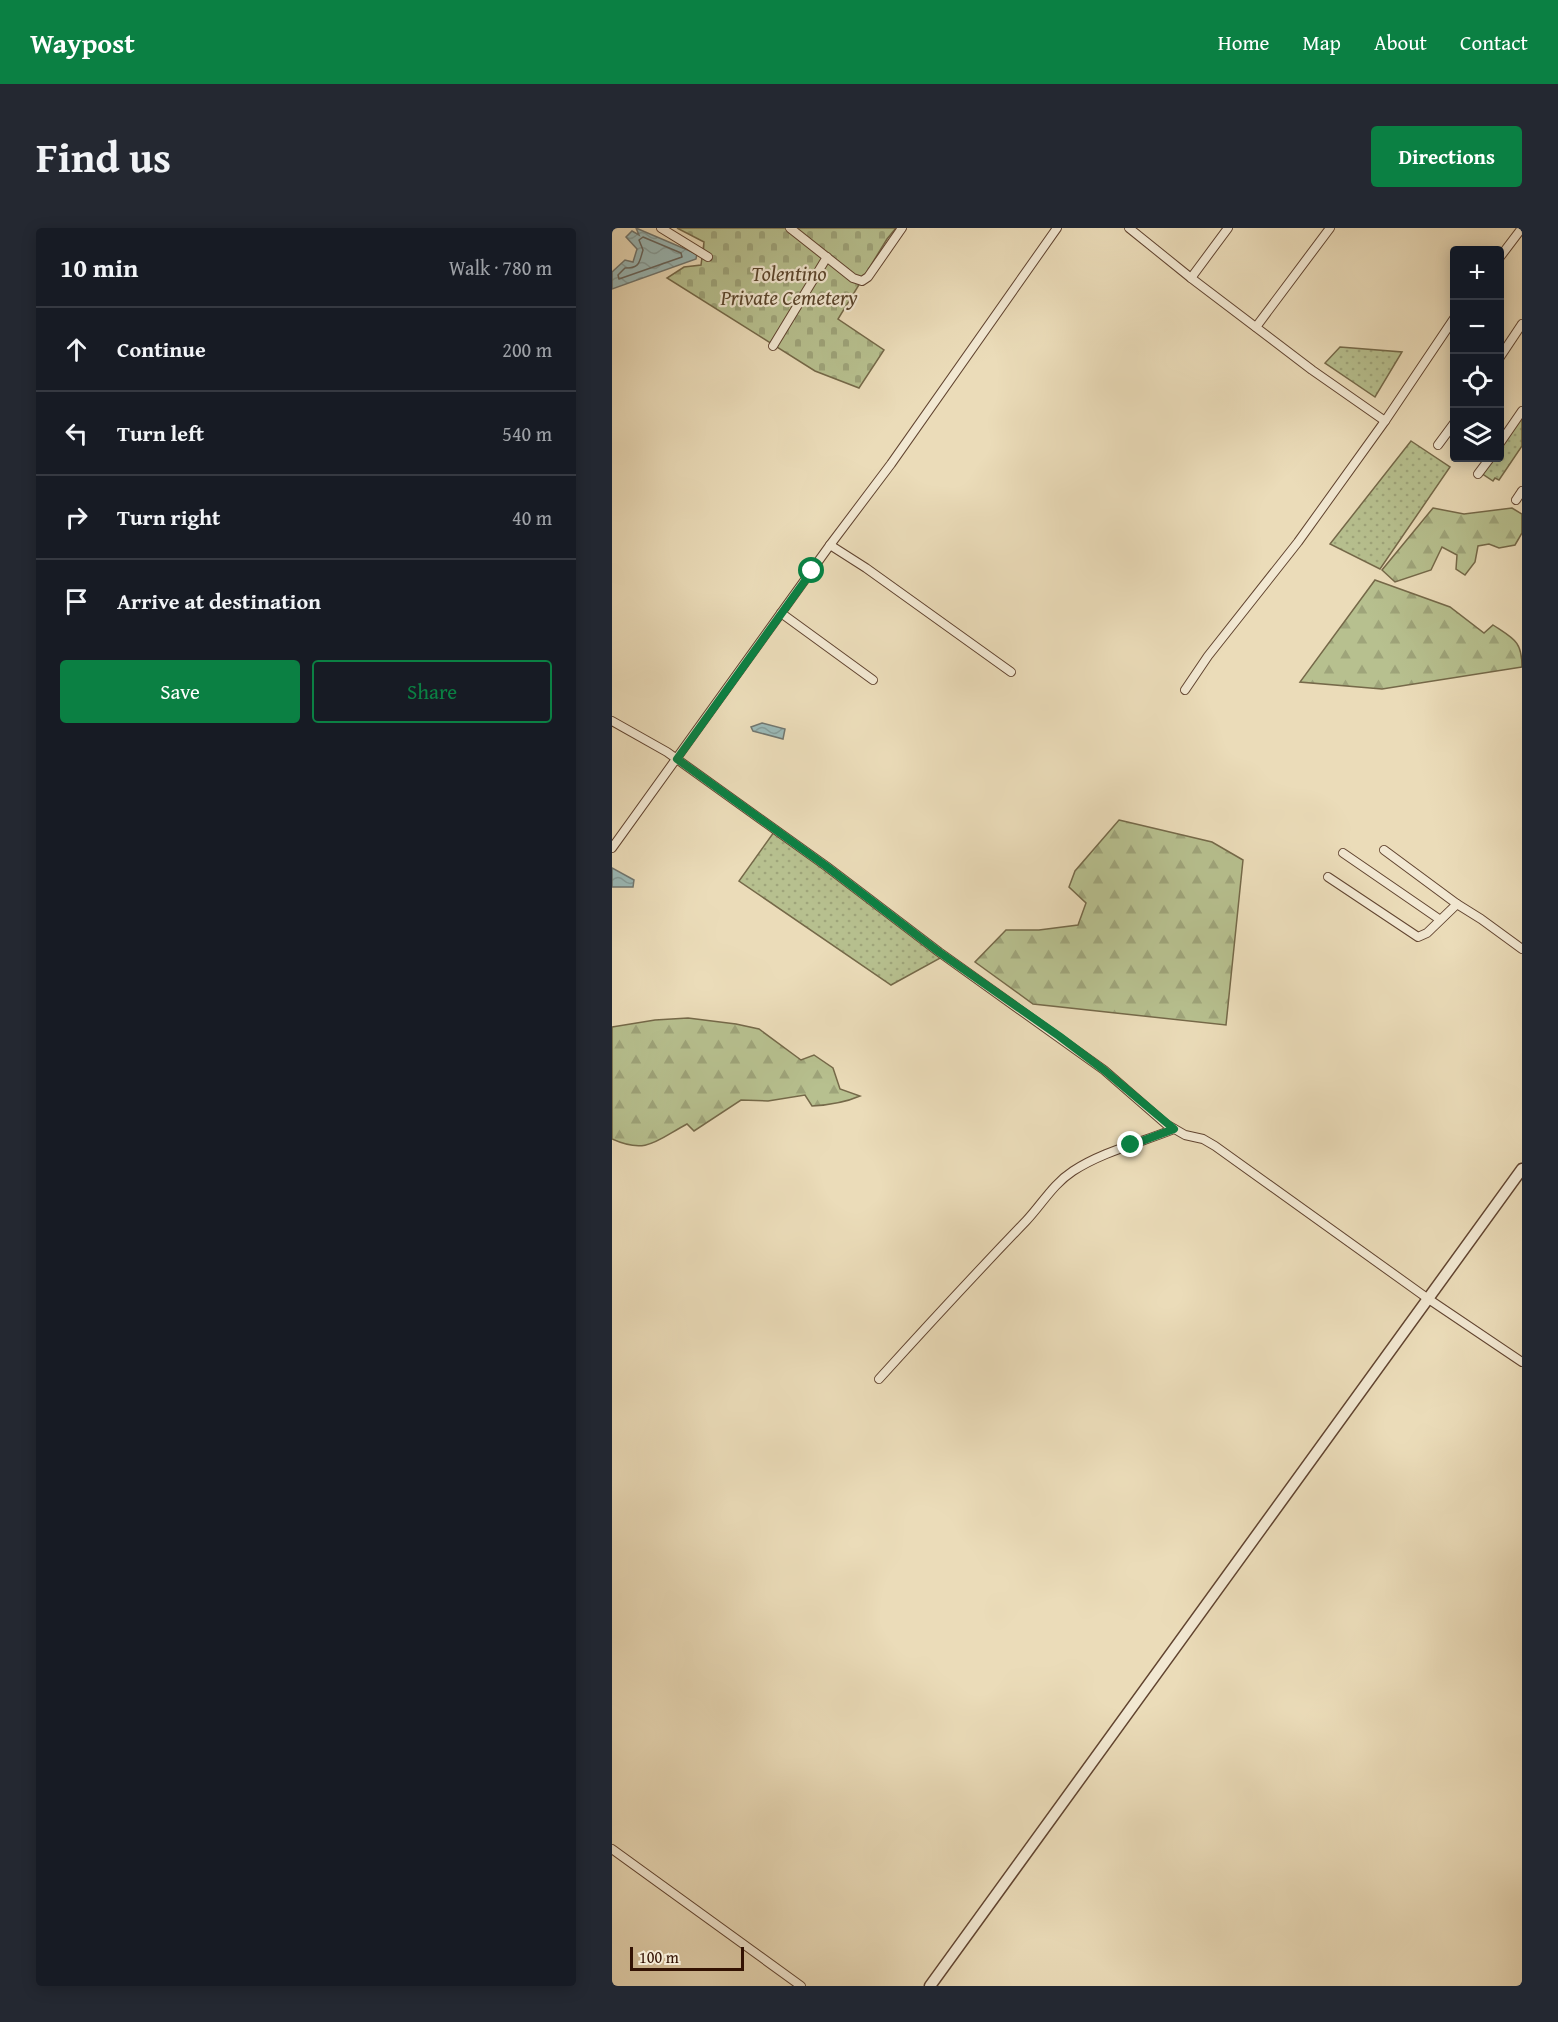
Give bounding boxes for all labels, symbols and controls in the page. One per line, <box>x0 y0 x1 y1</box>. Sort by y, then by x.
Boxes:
text: Waypost <box>30 22 135 63</box>
text: Home <box>1218 27 1269 58</box>
text: Map <box>1302 27 1341 58</box>
text: About <box>1374 27 1427 58</box>
text: Contact <box>1460 27 1528 58</box>
text: Find us <box>36 126 171 187</box>
button: Directions <box>1371 126 1522 187</box>
map controls <box>1450 246 1504 462</box>
button: + <box>1450 246 1504 300</box>
text: 10 min <box>60 248 138 287</box>
text: Walk · 780 m <box>449 253 552 282</box>
park label: Tolentino Private Cemetery <box>719 258 858 313</box>
button: − <box>1450 300 1504 354</box>
icon: ahead <box>60 333 93 366</box>
text: Continue <box>117 333 206 365</box>
text: 200 m <box>502 335 552 364</box>
button: locate <box>1450 354 1504 408</box>
button: layers <box>1450 408 1504 462</box>
icon: left <box>60 417 93 450</box>
text: Turn left <box>117 417 204 449</box>
text: 540 m <box>502 419 552 448</box>
icon: right <box>60 501 93 534</box>
text: Turn right <box>117 501 220 533</box>
text: 40 m <box>512 503 552 532</box>
route start <box>798 557 824 583</box>
icon: arrive <box>60 585 93 618</box>
text: Arrive at destination <box>117 585 321 617</box>
button: Save <box>60 660 300 723</box>
button: Share <box>312 660 552 723</box>
route end <box>1117 1131 1143 1157</box>
scale bar <box>630 1944 744 1972</box>
text: 100 m <box>639 1945 679 1969</box>

